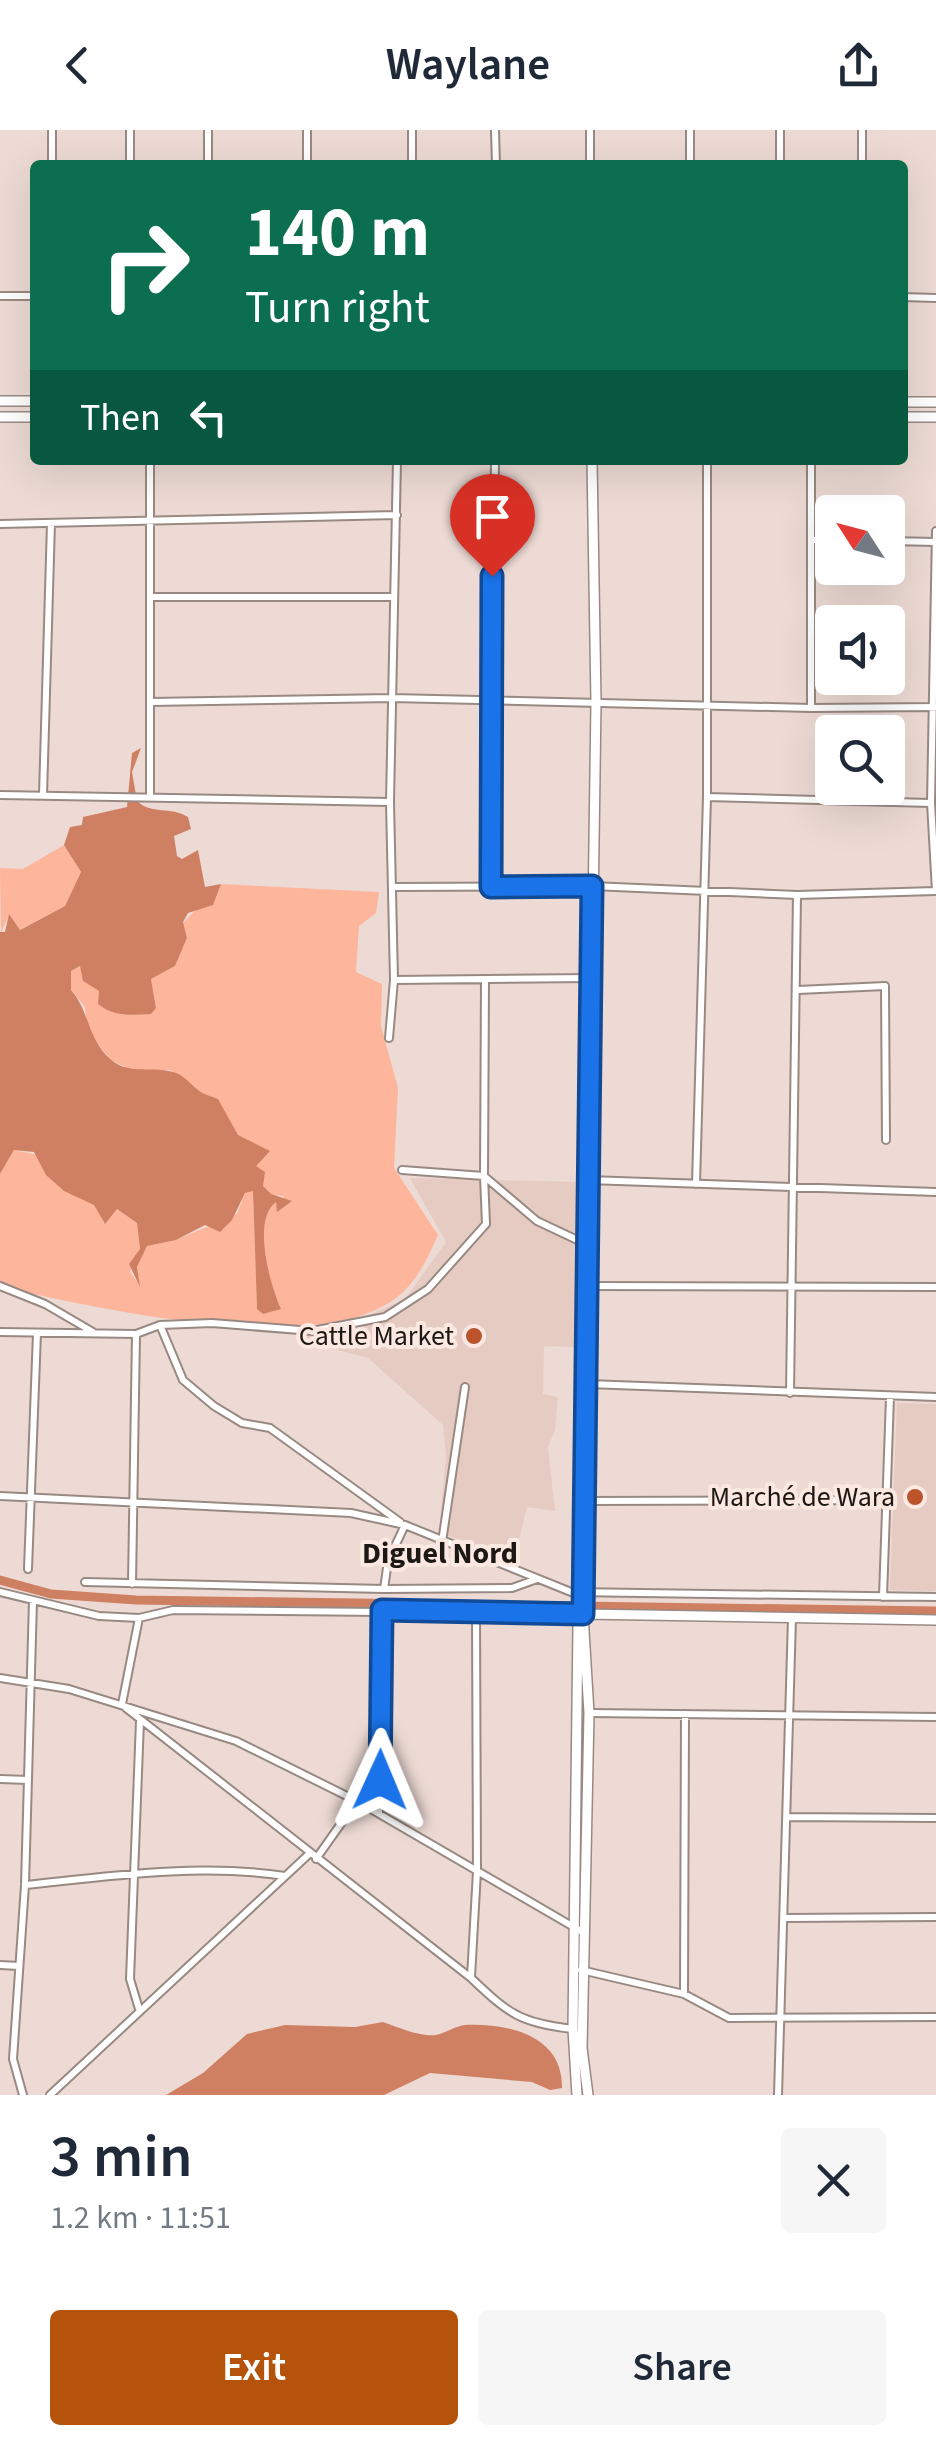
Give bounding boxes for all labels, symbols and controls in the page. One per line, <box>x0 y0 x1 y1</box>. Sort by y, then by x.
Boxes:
text: Waylane <box>386 33 550 97</box>
icon: back <box>50 38 105 93</box>
icon: share <box>831 38 886 93</box>
text: 140 m <box>245 183 430 283</box>
icon: right <box>80 200 210 330</box>
text: Turn right <box>245 276 430 340</box>
icon: left <box>181 390 236 445</box>
text: Then <box>80 391 161 445</box>
pin <box>450 474 535 577</box>
icon: arrive <box>465 489 520 544</box>
north arrow <box>815 495 905 585</box>
map controls <box>815 495 905 805</box>
button: sound <box>815 605 905 695</box>
button: search <box>815 715 905 805</box>
place label: Cattle Market <box>299 1316 455 1356</box>
marker: Cattle Market <box>463 1325 485 1347</box>
place label: Marché de Wara <box>710 1477 895 1517</box>
marker: Marché de Wara <box>904 1486 926 1508</box>
district label: Diguel Nord <box>362 1532 518 1575</box>
position arrow <box>328 1728 432 1832</box>
text: 3 min <box>50 2115 193 2200</box>
button: close <box>781 2128 886 2233</box>
text: 1.2 km · 11:51 <box>50 2195 231 2241</box>
button: Exit <box>50 2310 458 2425</box>
button: Share <box>478 2310 886 2425</box>

